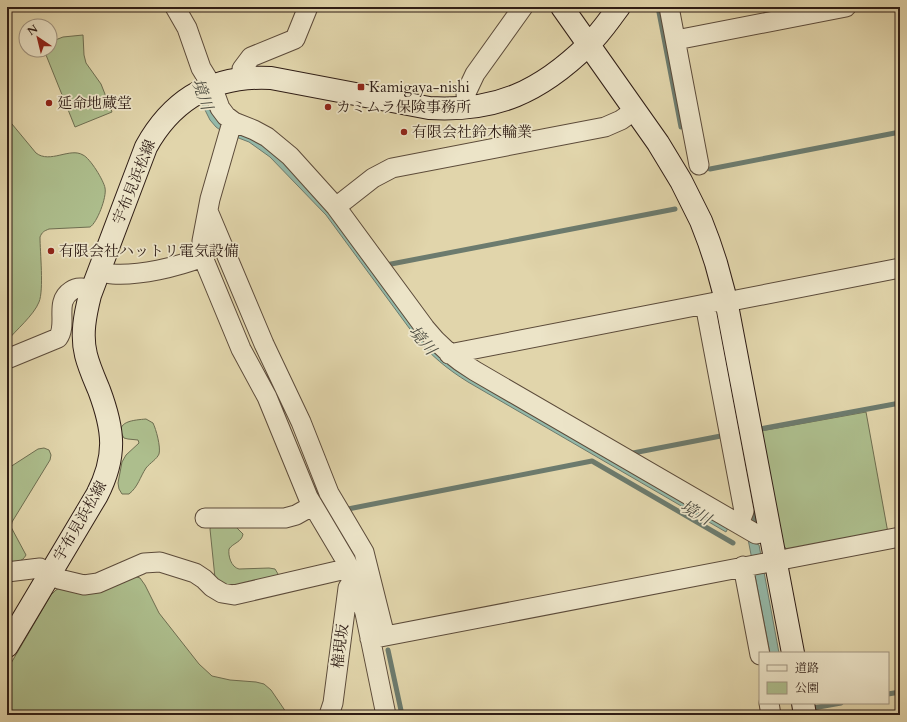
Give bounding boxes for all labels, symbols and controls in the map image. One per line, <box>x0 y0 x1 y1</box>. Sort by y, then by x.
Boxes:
north arrow <box>18 18 58 58</box>
text: N <box>24 21 41 39</box>
water label: 境川 <box>186 76 219 115</box>
place label: Kamigaya-nishi <box>369 77 470 97</box>
marker: Kamigaya-nishi <box>356 82 366 92</box>
place label: 延命地蔵堂 <box>57 93 132 113</box>
place label: カミムラ保険事務所 <box>336 97 471 117</box>
marker: 延命地蔵堂 <box>44 98 54 108</box>
marker: カミムラ保険事務所 <box>323 102 333 112</box>
place label: 有限会社鈴木輪業 <box>412 122 532 142</box>
marker: 有限会社鈴木輪業 <box>399 127 409 137</box>
street label: 宇布見浜松線 <box>108 137 160 227</box>
place label: 有限会社ハットリ電気設備 <box>59 241 239 261</box>
marker: 有限会社ハットリ電気設備 <box>46 246 56 256</box>
water label: 境川 <box>404 321 442 361</box>
street label: 宇布見浜松線 <box>49 477 111 565</box>
water label: 境川 <box>676 495 717 531</box>
street label: 権現坂 <box>327 622 353 670</box>
legend <box>759 652 889 704</box>
text: 道路 <box>795 660 819 676</box>
text: 公園 <box>795 680 819 696</box>

